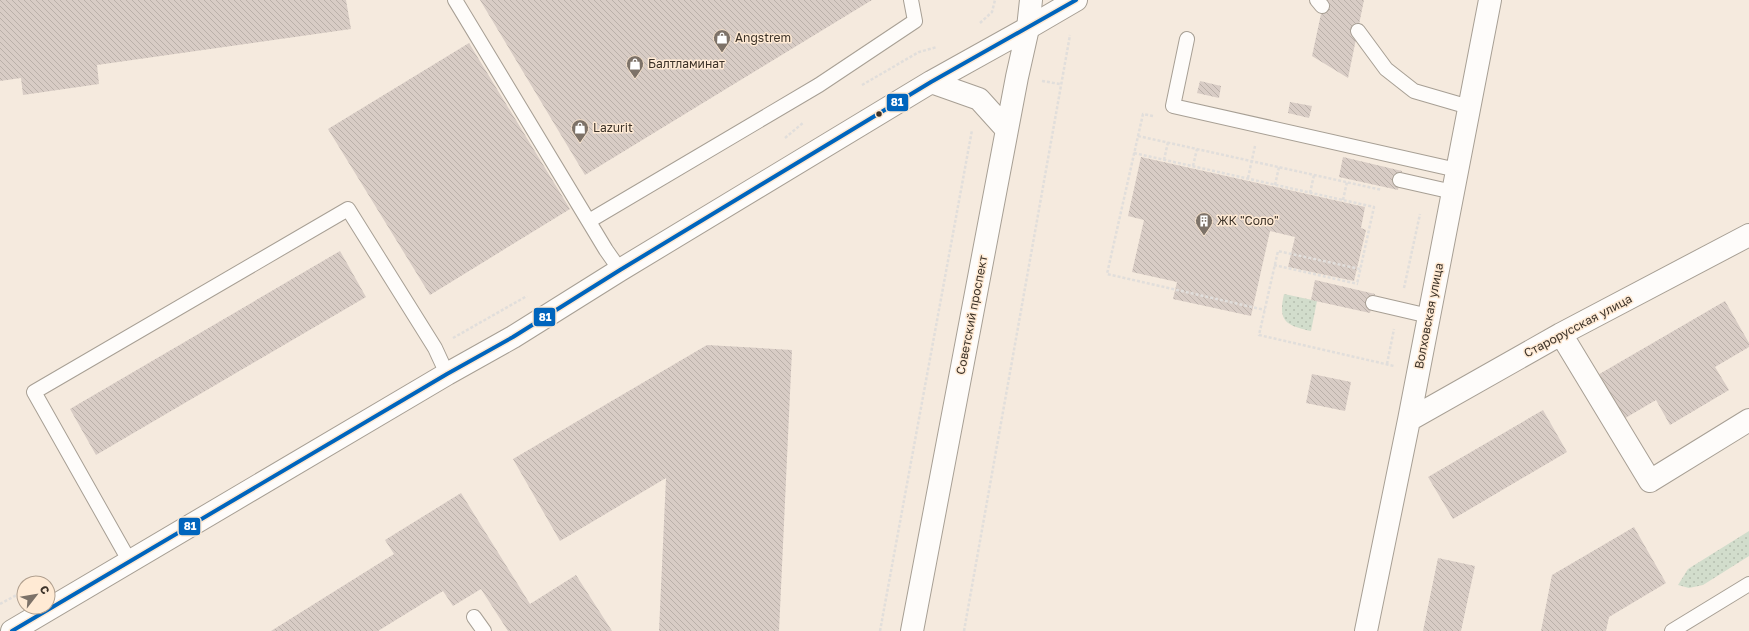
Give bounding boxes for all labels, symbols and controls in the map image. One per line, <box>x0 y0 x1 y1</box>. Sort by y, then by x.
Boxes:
shop icon: Angstrem <box>712 28 732 53</box>
place label: Angstrem <box>735 30 791 45</box>
shop icon: Балтламинат <box>625 54 645 79</box>
place label: Балтламинат <box>648 56 725 71</box>
line badge: 81 <box>886 93 909 112</box>
text: 81 <box>891 95 904 108</box>
unlabelled marker <box>874 109 884 119</box>
shop icon: Lazurit <box>570 118 590 143</box>
place label: Lazurit <box>593 120 633 135</box>
building icon: ЖК "Соло" <box>1194 211 1214 236</box>
place label: ЖК "Соло" <box>1217 213 1279 228</box>
street label: Советский проспект <box>953 254 990 376</box>
street label: Волховская улица <box>1411 262 1446 370</box>
street label: Старорусская улица <box>1521 291 1634 360</box>
line badge: 81 <box>533 307 556 327</box>
text: 81 <box>539 310 552 323</box>
line badge: 81 <box>178 517 201 536</box>
text: 81 <box>184 519 197 532</box>
north arrow <box>16 575 56 615</box>
text: С <box>37 583 53 596</box>

